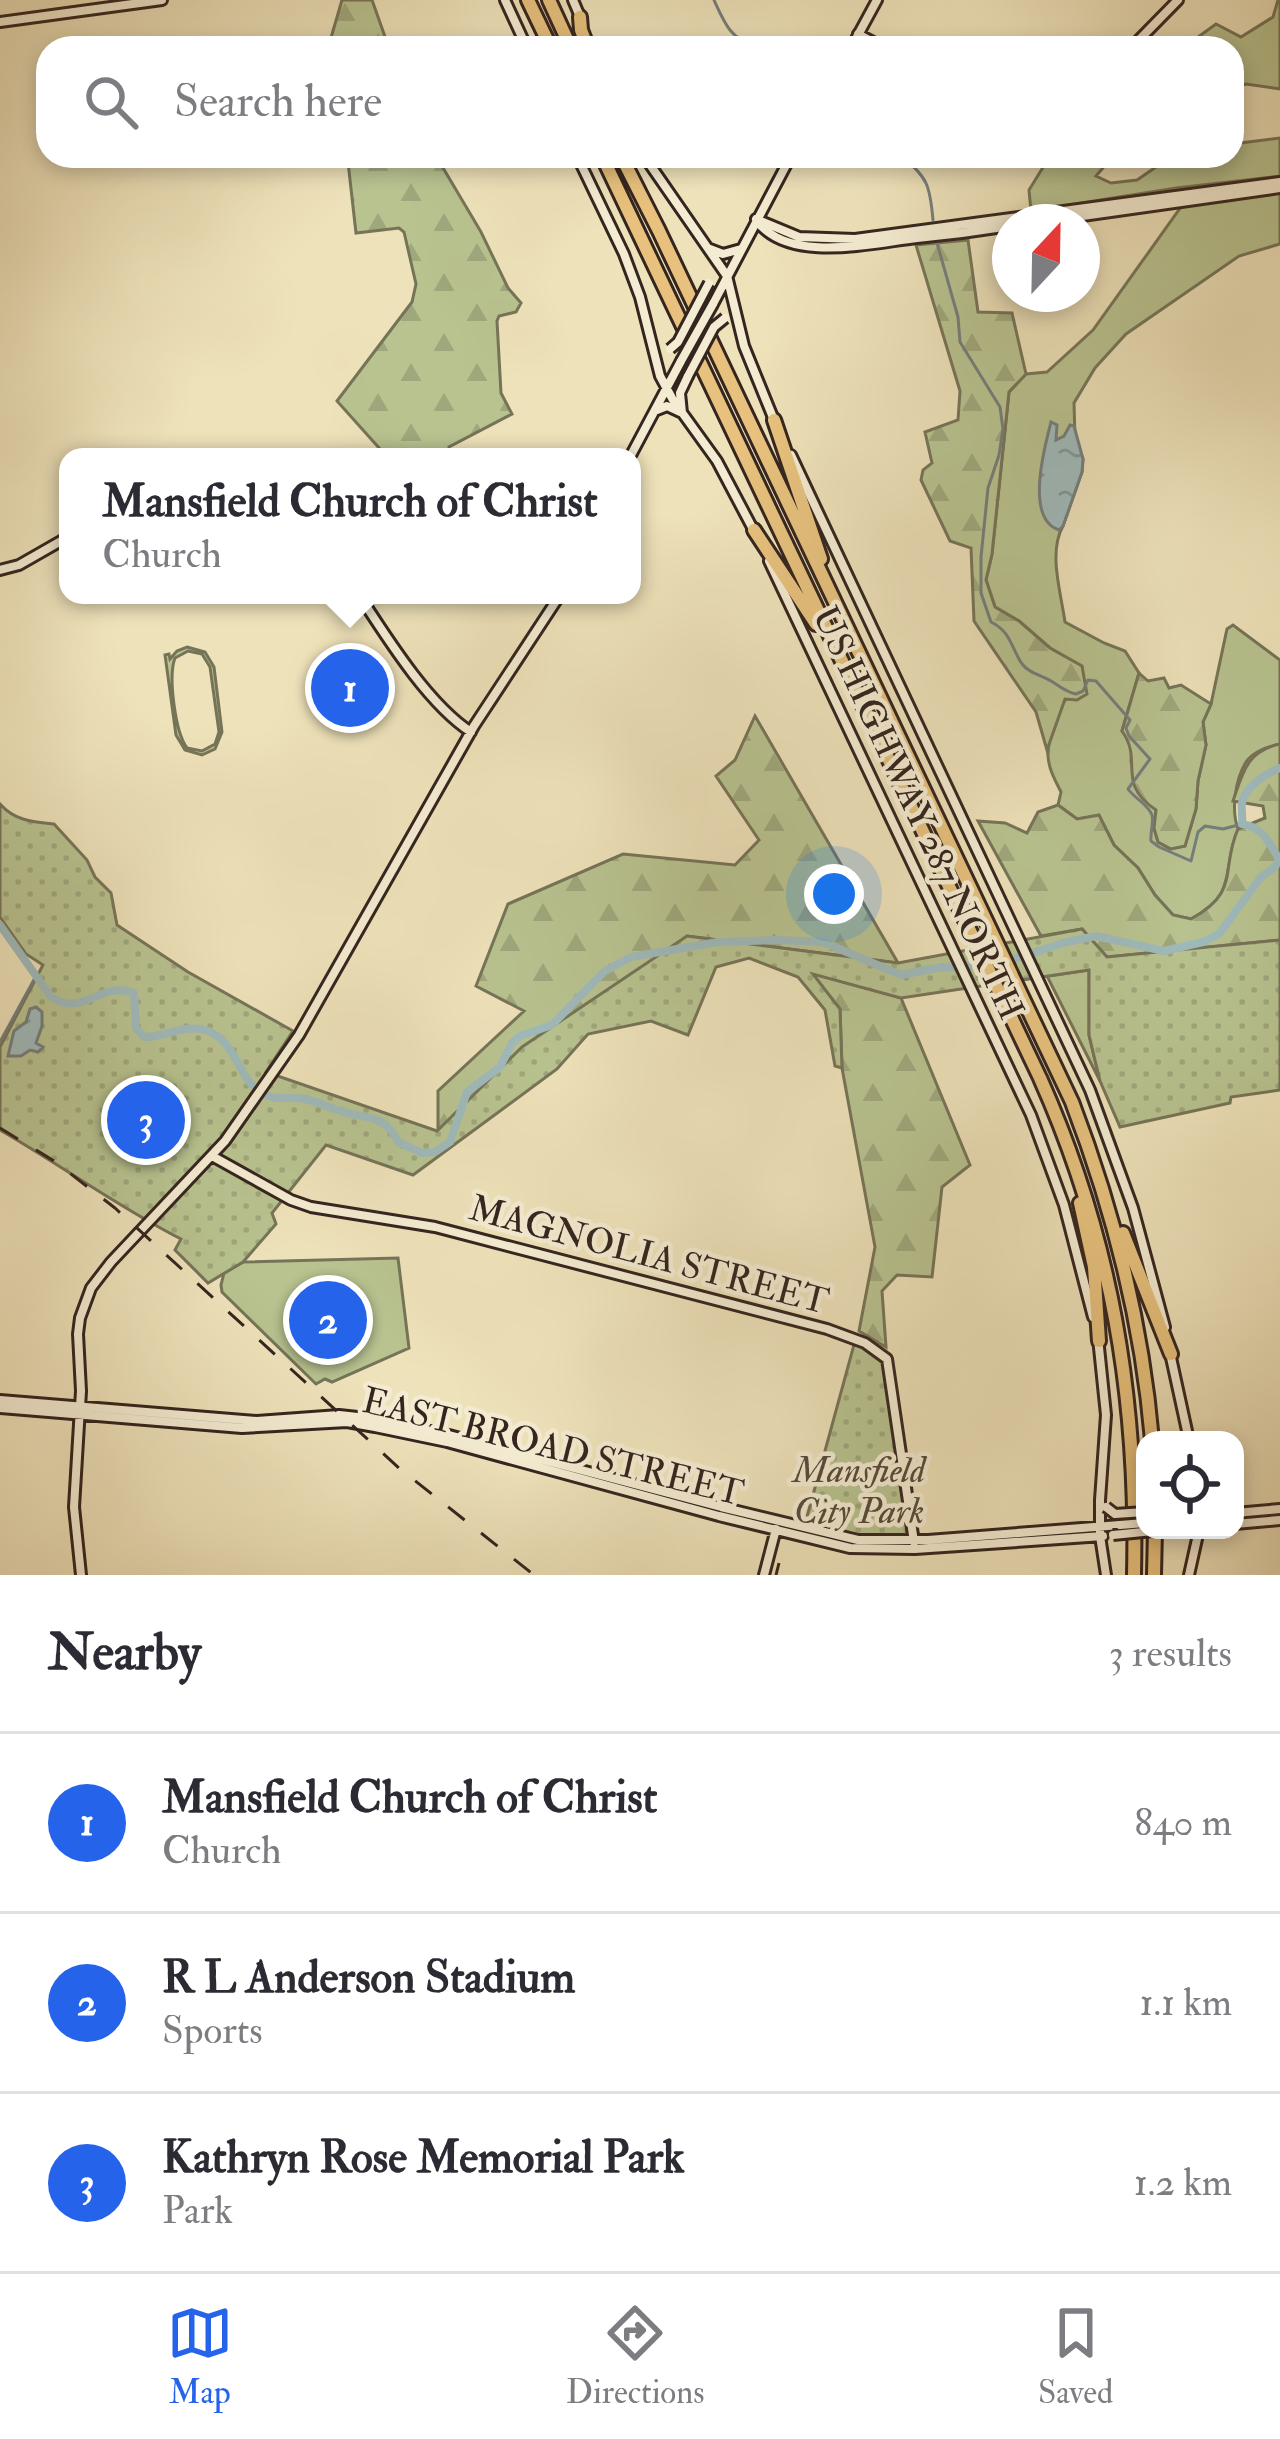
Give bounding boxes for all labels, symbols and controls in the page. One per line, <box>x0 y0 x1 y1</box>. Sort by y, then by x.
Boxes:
search box <box>36 36 1244 168</box>
icon: search <box>78 69 144 135</box>
text: Search here <box>174 74 382 130</box>
north arrow <box>992 204 1100 312</box>
popup <box>59 448 641 604</box>
text: Mansfield Church of Christ <box>102 474 598 530</box>
text: Church <box>102 530 222 579</box>
street label: US HIGHWAY 287 NORTH <box>802 599 1034 1027</box>
pin: 1 <box>311 643 389 733</box>
your location <box>804 864 864 924</box>
pin: 3 <box>107 1075 185 1165</box>
street label: MAGNOLIA STREET <box>464 1185 834 1325</box>
pin: 2 <box>289 1275 367 1365</box>
street label: EAST BROAD STREET <box>358 1378 749 1516</box>
map controls <box>1136 1431 1244 1539</box>
button: locate <box>1136 1431 1244 1539</box>
park label: Mansfield City Park <box>791 1448 927 1534</box>
text: Nearby <box>48 1621 201 1685</box>
text: 3 results <box>1109 1629 1232 1678</box>
text: Mansfield Church of Christ <box>162 1770 657 1826</box>
text: 1 <box>80 1798 94 1847</box>
text: 840 m <box>1134 1798 1232 1847</box>
text: Church <box>162 1826 281 1875</box>
text: R L Anderson Stadium <box>162 1950 575 2006</box>
text: 2 <box>77 1978 97 2027</box>
text: 1.1 km <box>1140 1978 1232 2027</box>
text: Sports <box>162 2006 263 2055</box>
text: Kathryn Rose Memorial Park <box>162 2130 685 2186</box>
text: 3 <box>80 2158 94 2207</box>
text: 1.2 km <box>1134 2158 1232 2207</box>
text: Park <box>162 2186 233 2235</box>
tab: Map <box>167 2300 233 2413</box>
tab: Directions <box>566 2300 705 2413</box>
tab: Saved <box>1038 2300 1113 2413</box>

